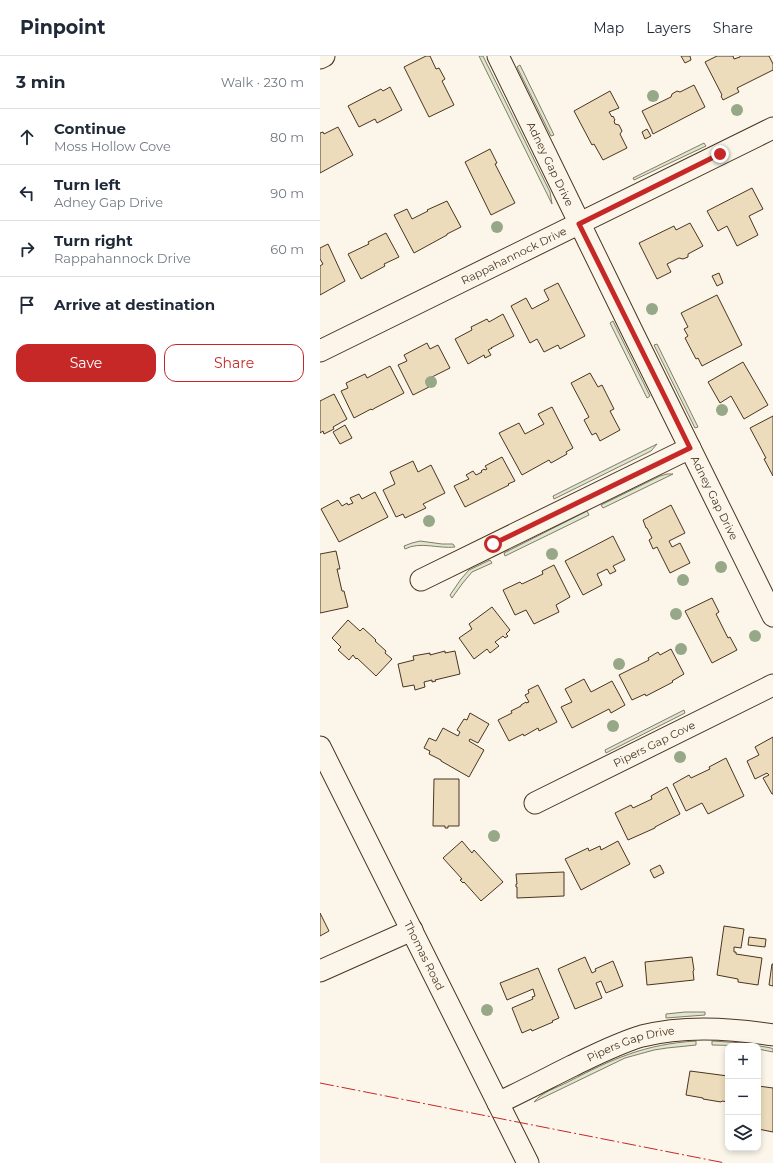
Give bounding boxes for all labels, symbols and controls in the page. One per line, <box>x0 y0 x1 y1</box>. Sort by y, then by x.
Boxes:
text: Pinpoint <box>20 16 105 39</box>
text: Map <box>593 19 624 37</box>
text: Layers <box>646 19 691 37</box>
text: Share <box>713 19 753 37</box>
text: 3 min <box>16 72 66 92</box>
text: Walk · 230 m <box>221 74 304 90</box>
text: Continue <box>54 119 126 138</box>
street label: Adney Gap Drive <box>524 119 577 209</box>
icon: ahead <box>16 126 38 148</box>
text: 80 m <box>270 129 304 145</box>
text: Moss Hollow Cove <box>54 138 171 154</box>
route end <box>711 145 729 163</box>
text: Turn left <box>54 175 121 194</box>
icon: left <box>16 182 38 204</box>
text: 90 m <box>270 185 304 201</box>
text: Adney Gap Drive <box>54 194 163 210</box>
street label: Rappahannock Drive <box>459 224 569 287</box>
text: Turn right <box>54 231 133 250</box>
icon: right <box>16 238 38 260</box>
text: 60 m <box>270 241 304 257</box>
text: Rappahannock Drive <box>54 250 191 266</box>
icon: arrive <box>16 294 38 316</box>
text: Arrive at destination <box>54 295 215 314</box>
button: Save <box>16 344 156 382</box>
button: Share <box>164 344 304 382</box>
street label: Adney Gap Drive <box>688 453 741 543</box>
route start <box>484 535 502 553</box>
street label: Pipers Gap Cove <box>611 718 698 770</box>
street label: Thomas Road <box>401 918 447 992</box>
street label: Pipers Gap Drive <box>585 1023 676 1065</box>
map controls <box>725 1043 761 1151</box>
button: + <box>725 1043 761 1079</box>
button: − <box>725 1079 761 1115</box>
button: layers <box>725 1115 761 1151</box>

